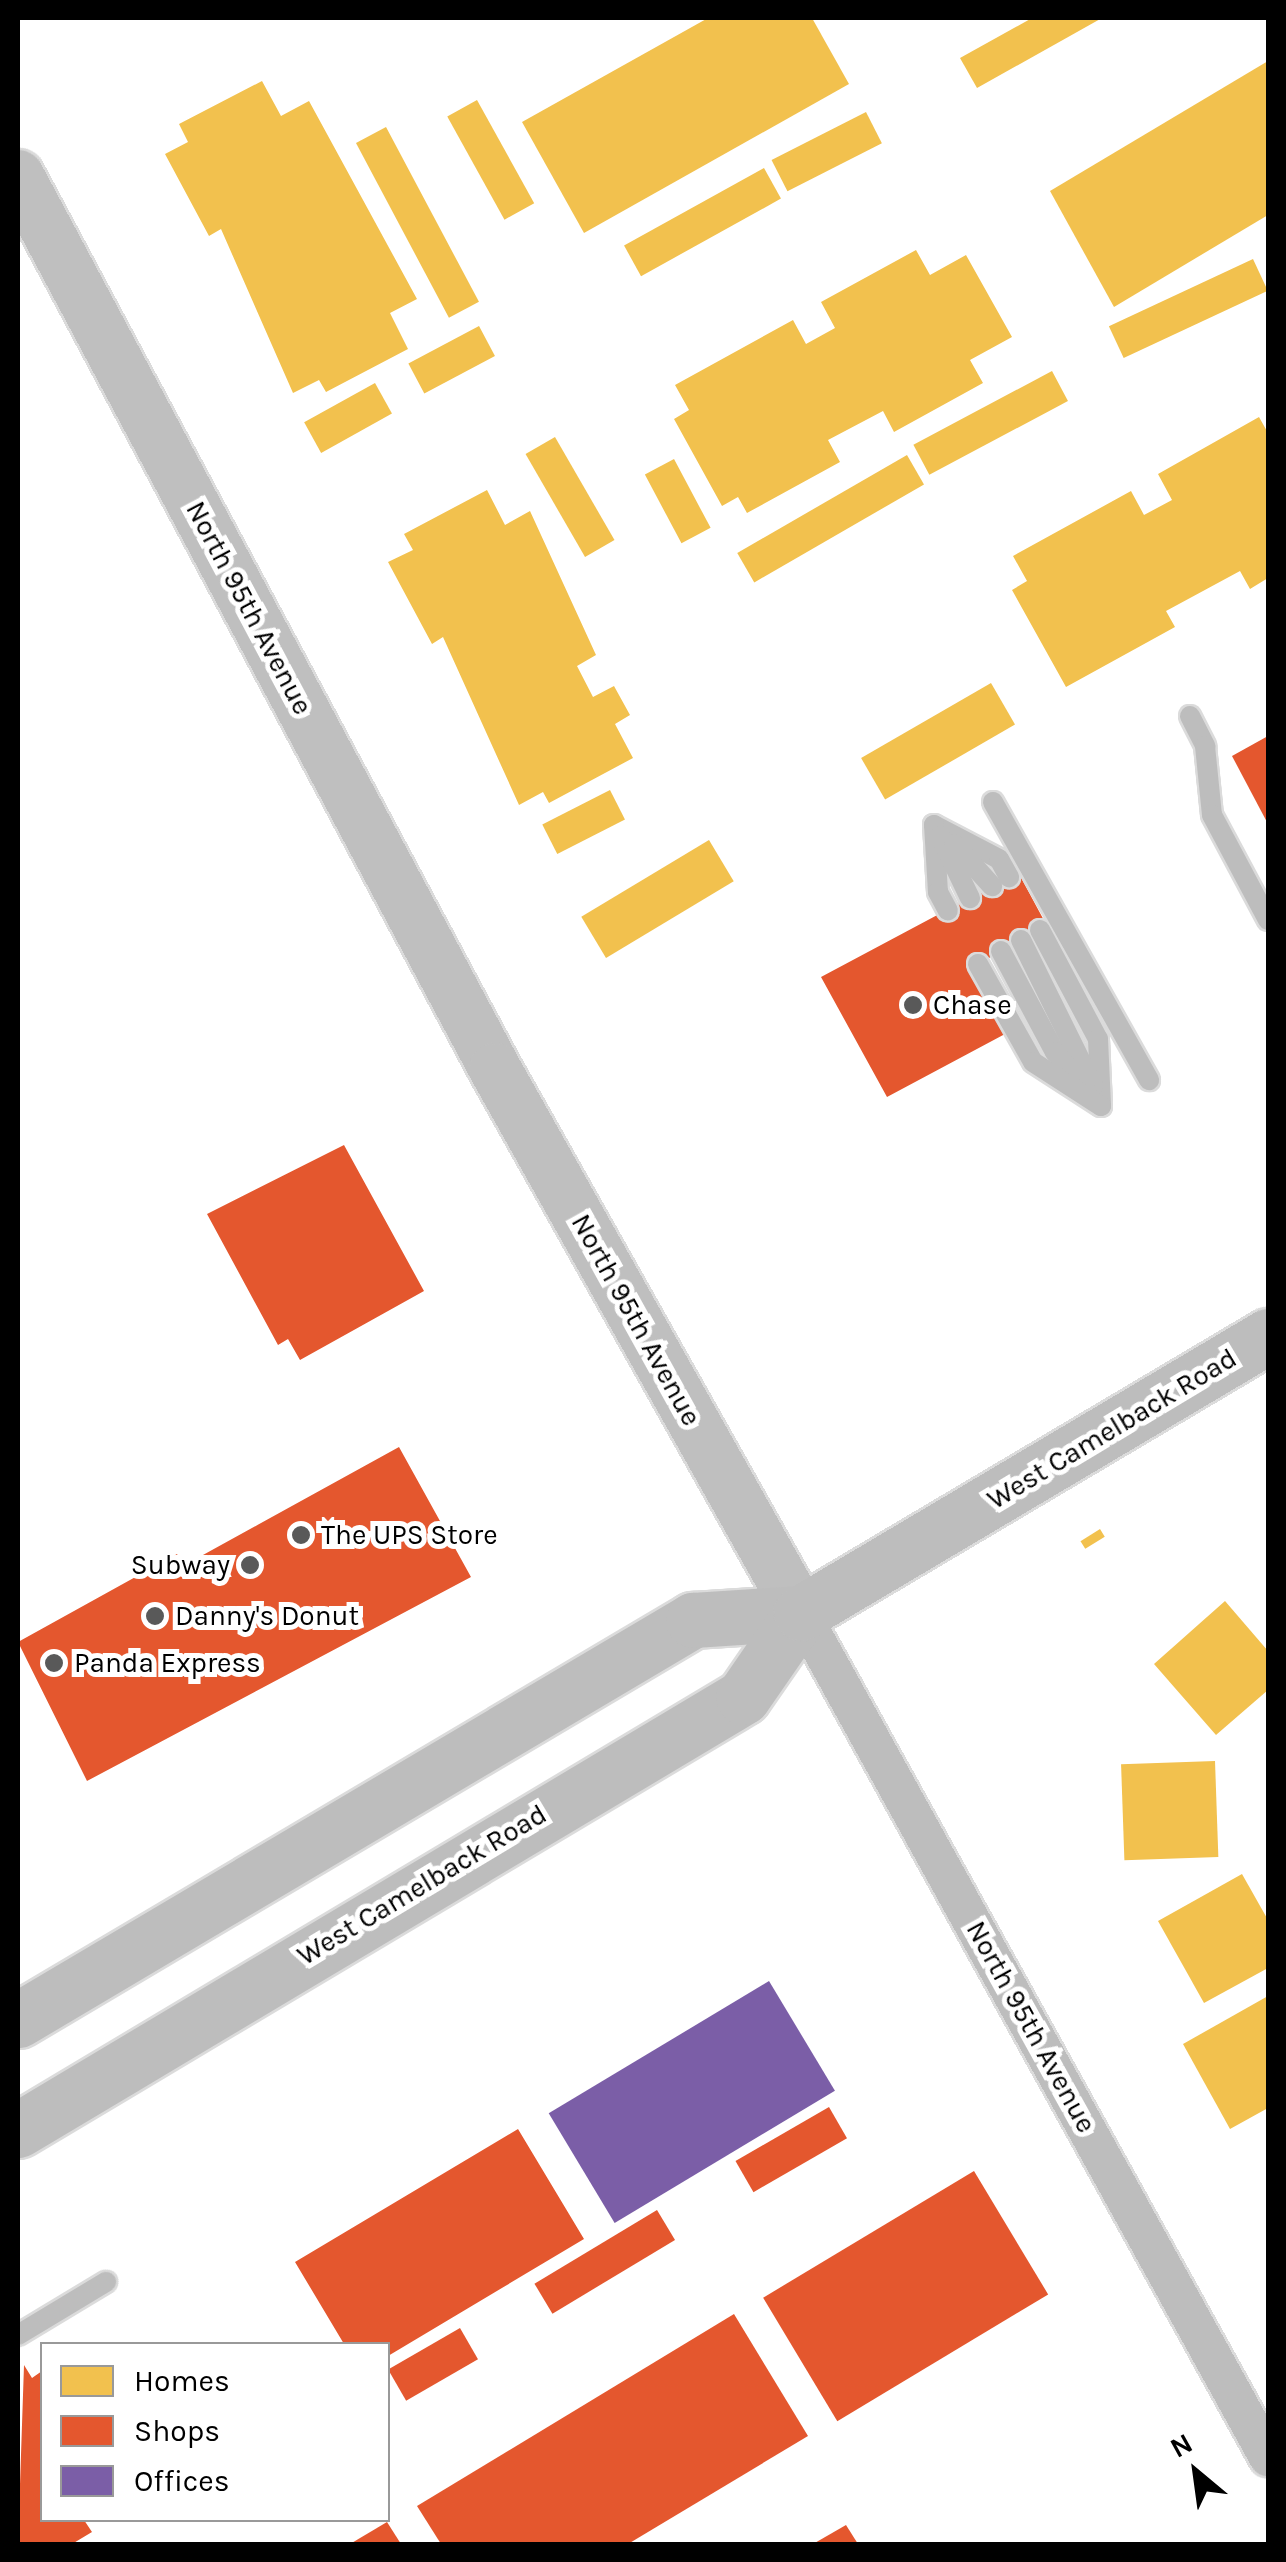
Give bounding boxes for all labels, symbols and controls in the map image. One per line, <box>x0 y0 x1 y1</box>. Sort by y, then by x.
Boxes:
street label: North 95th Avenue <box>179 496 319 720</box>
place label: Chase <box>933 988 1012 1022</box>
marker: Chase <box>902 994 924 1016</box>
street label: North 95th Avenue <box>564 1208 708 1432</box>
street label: West Camelback Road <box>981 1341 1243 1517</box>
place label: The UPS Store <box>321 1518 498 1552</box>
marker: The UPS Store <box>290 1524 312 1546</box>
place label: Subway <box>131 1548 230 1582</box>
marker: Subway <box>239 1554 261 1576</box>
place label: Danny's Donut <box>175 1599 359 1633</box>
marker: Danny's Donut <box>144 1605 166 1627</box>
place label: Panda Express <box>74 1646 261 1680</box>
marker: Panda Express <box>43 1652 65 1674</box>
street label: West Camelback Road <box>291 1797 553 1973</box>
street label: North 95th Avenue <box>959 1915 1103 2139</box>
legend <box>40 2342 390 2522</box>
text: Homes <box>134 2363 230 2399</box>
text: Shops <box>134 2413 220 2449</box>
north arrow <box>1146 2422 1246 2522</box>
text: N <box>1164 2426 1198 2465</box>
text: Offices <box>134 2463 230 2499</box>

